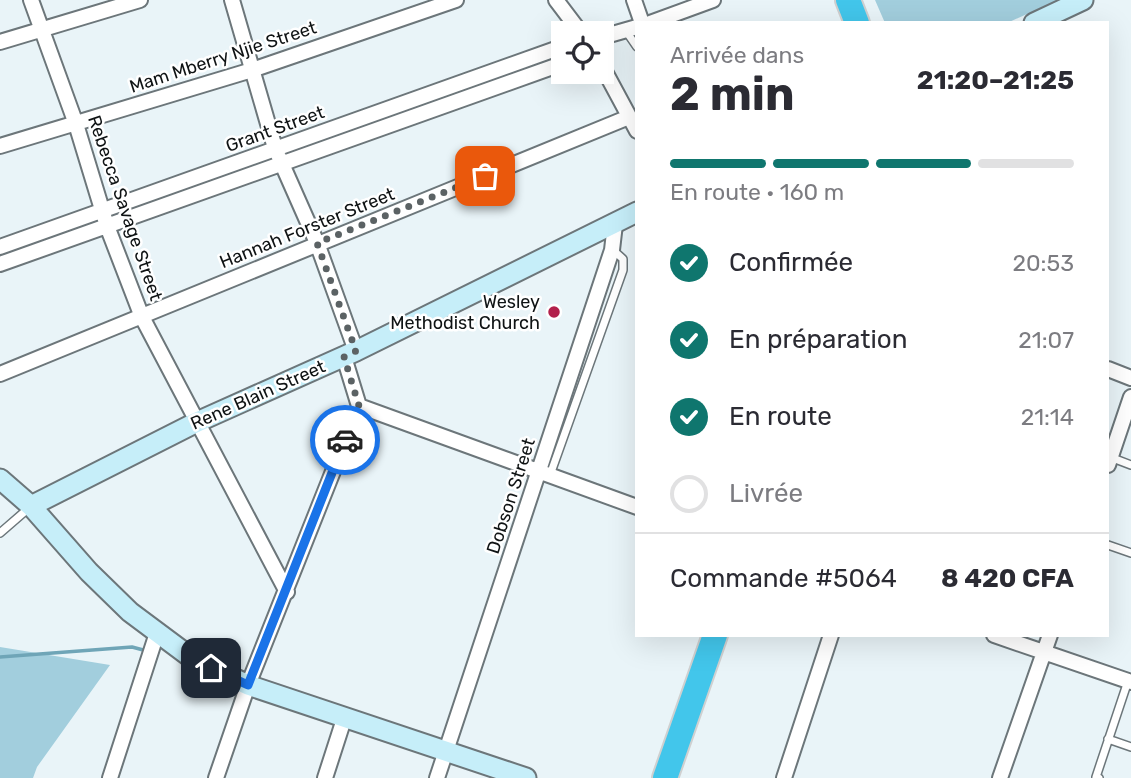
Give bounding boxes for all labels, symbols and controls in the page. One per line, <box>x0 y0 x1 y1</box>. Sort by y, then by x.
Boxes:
street label: Mam Mberry Njie Street <box>127 16 319 98</box>
map controls <box>551 21 614 84</box>
button: locate <box>551 21 614 84</box>
text: Arrivée dans <box>670 41 804 69</box>
text: 21:20–21:25 <box>917 65 1074 96</box>
text: 2 min <box>670 67 795 122</box>
street label: Grant Street <box>223 101 327 157</box>
street label: Rebecca Savage Street <box>83 112 167 304</box>
pin <box>455 146 515 206</box>
icon: bag <box>466 157 504 195</box>
text: En route · 160 m <box>670 178 844 206</box>
street label: Hannah Forster Street <box>216 183 398 273</box>
icon: check <box>670 244 708 282</box>
text: Confirmée <box>729 247 853 278</box>
text: 20:53 <box>1013 249 1074 277</box>
place label: Wesley Methodist Church <box>390 291 540 334</box>
marker: Wesley Methodist Church <box>546 304 562 320</box>
icon: check <box>670 321 708 359</box>
text: En préparation <box>729 324 907 355</box>
text: 21:07 <box>1018 326 1074 354</box>
street label: Rene Blain Street <box>187 355 329 435</box>
icon: check <box>670 398 708 436</box>
text: En route <box>729 401 832 432</box>
text: 21:14 <box>1021 403 1074 431</box>
courier <box>310 405 380 475</box>
icon: car <box>326 421 364 459</box>
street label: Dobson Street <box>482 435 540 557</box>
text: Livrée <box>729 478 803 509</box>
text: Commande #5064 <box>670 563 897 594</box>
text: 8 420 CFA <box>941 563 1074 594</box>
pin <box>181 638 241 698</box>
icon: home <box>192 649 230 687</box>

